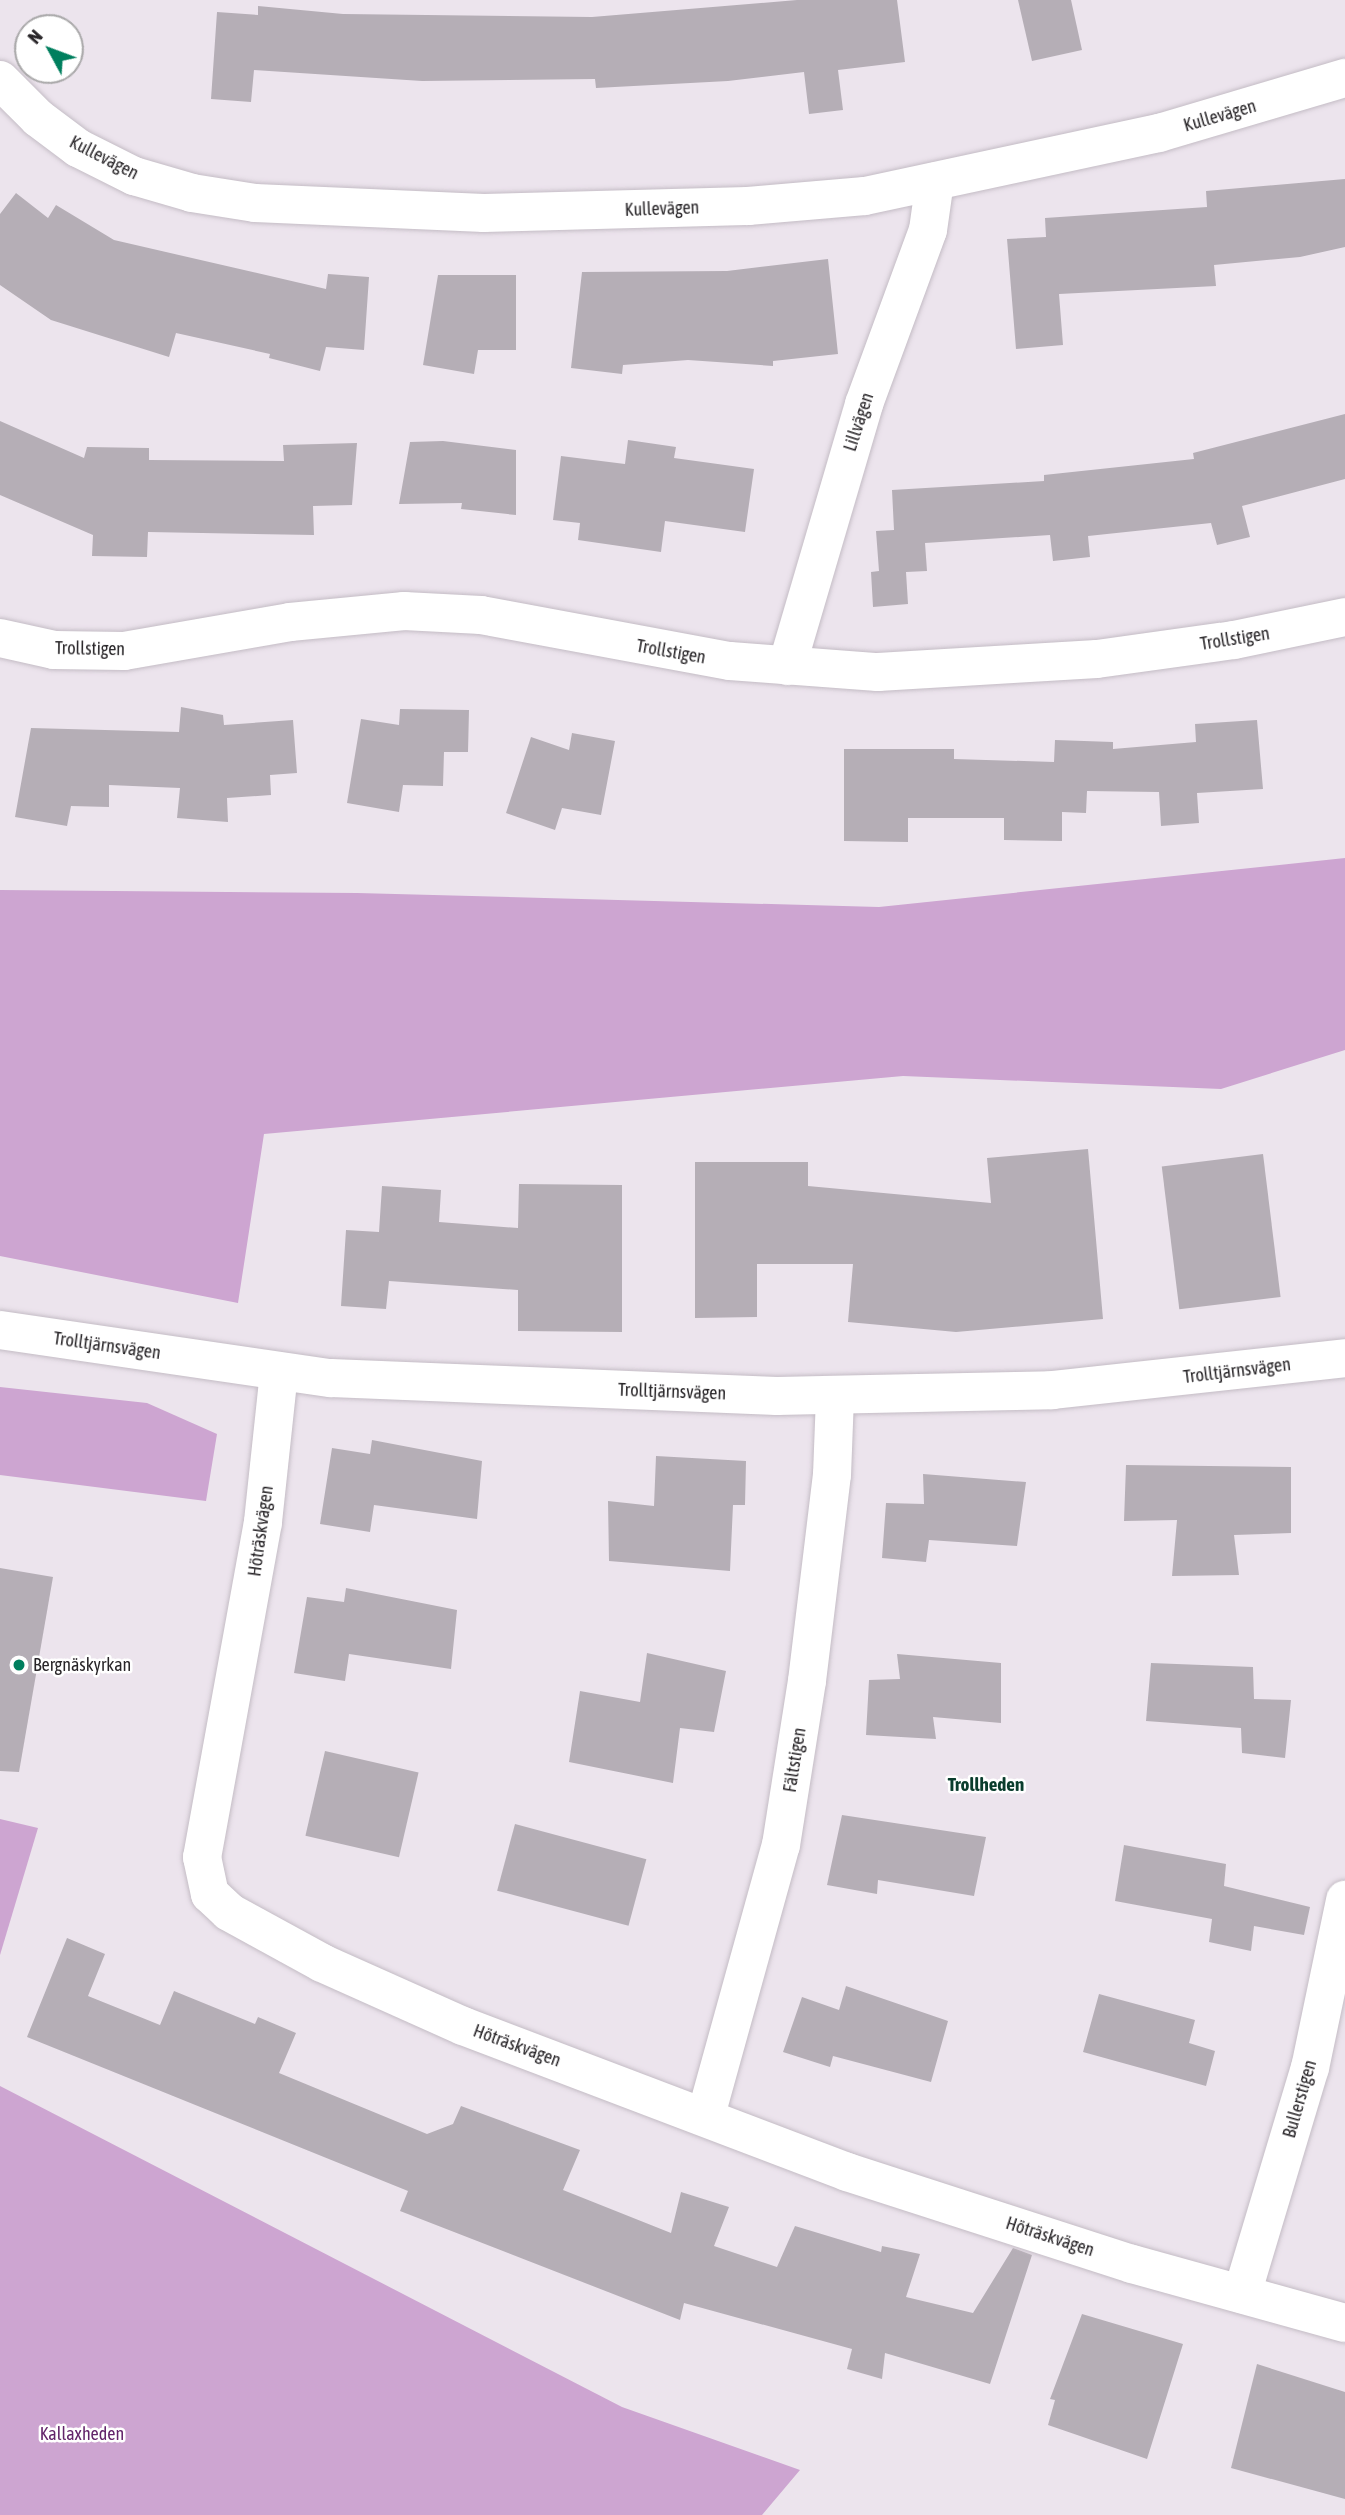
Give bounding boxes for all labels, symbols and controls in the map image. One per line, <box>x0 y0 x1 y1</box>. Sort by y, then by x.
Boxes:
north arrow <box>14 14 84 84</box>
text: N <box>23 25 47 48</box>
street label: Kullevägen <box>1181 95 1259 137</box>
street label: Kullevägen <box>66 131 142 185</box>
street label: Kullevägen <box>624 197 700 221</box>
street label: Lillvägen <box>839 390 879 454</box>
street label: Trollstigen <box>1199 623 1271 655</box>
street label: Trollstigen <box>635 635 707 669</box>
street label: Trollstigen <box>55 638 125 660</box>
street label: Trolltjärnsvägen <box>52 1328 162 1364</box>
street label: Trolltjärnsvägen <box>1182 1354 1292 1388</box>
street label: Trolltjärnsvägen <box>618 1379 726 1405</box>
street label: Höträskvägen <box>244 1484 278 1578</box>
place label: Bergnäskyrkan <box>33 1654 131 1676</box>
marker: Bergnäskyrkan <box>11 1657 27 1673</box>
street label: Fältstigen <box>779 1726 811 1794</box>
district label: Trollheden <box>948 1774 1024 1796</box>
street label: Höträskvägen <box>470 2020 564 2072</box>
street label: Bullerstigen <box>1279 2058 1321 2140</box>
street label: Höträskvägen <box>1003 2213 1097 2261</box>
park label: Kallaxheden <box>40 2423 124 2445</box>

